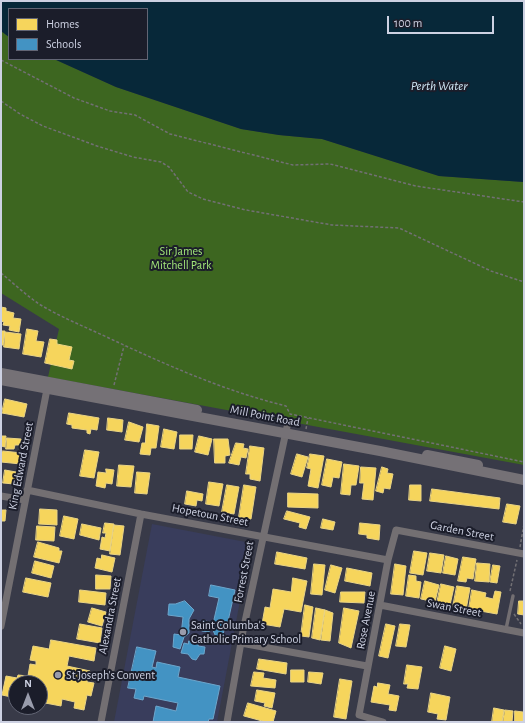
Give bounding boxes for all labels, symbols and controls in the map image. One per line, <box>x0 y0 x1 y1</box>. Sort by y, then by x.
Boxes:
legend <box>8 8 148 60</box>
scale bar <box>389 8 496 34</box>
text: 100 m <box>394 17 422 29</box>
text: Homes <box>46 18 79 30</box>
text: Schools <box>46 38 81 50</box>
water label: Perth Water <box>411 78 467 94</box>
park label: Sir James Mitchell Park <box>150 244 212 272</box>
street label: Mill Point Road <box>229 402 301 430</box>
street label: King Edward Street <box>5 421 37 511</box>
street label: Hopetoun Street <box>171 501 249 529</box>
street label: Garden Street <box>429 518 495 544</box>
street label: Forrest Street <box>231 540 257 604</box>
street label: Alexandra Street <box>96 576 124 656</box>
street label: Rose Avenue <box>353 590 379 650</box>
street label: Swan Street <box>426 596 482 620</box>
place label: Saint Columba's Catholic Primary School <box>191 618 301 646</box>
marker: Saint Columba's Catholic Primary School <box>178 627 188 637</box>
place label: St Joseph’s Convent <box>66 668 155 682</box>
marker: St Joseph’s Convent <box>53 670 63 680</box>
north arrow <box>8 675 48 715</box>
text: N <box>24 678 32 689</box>

